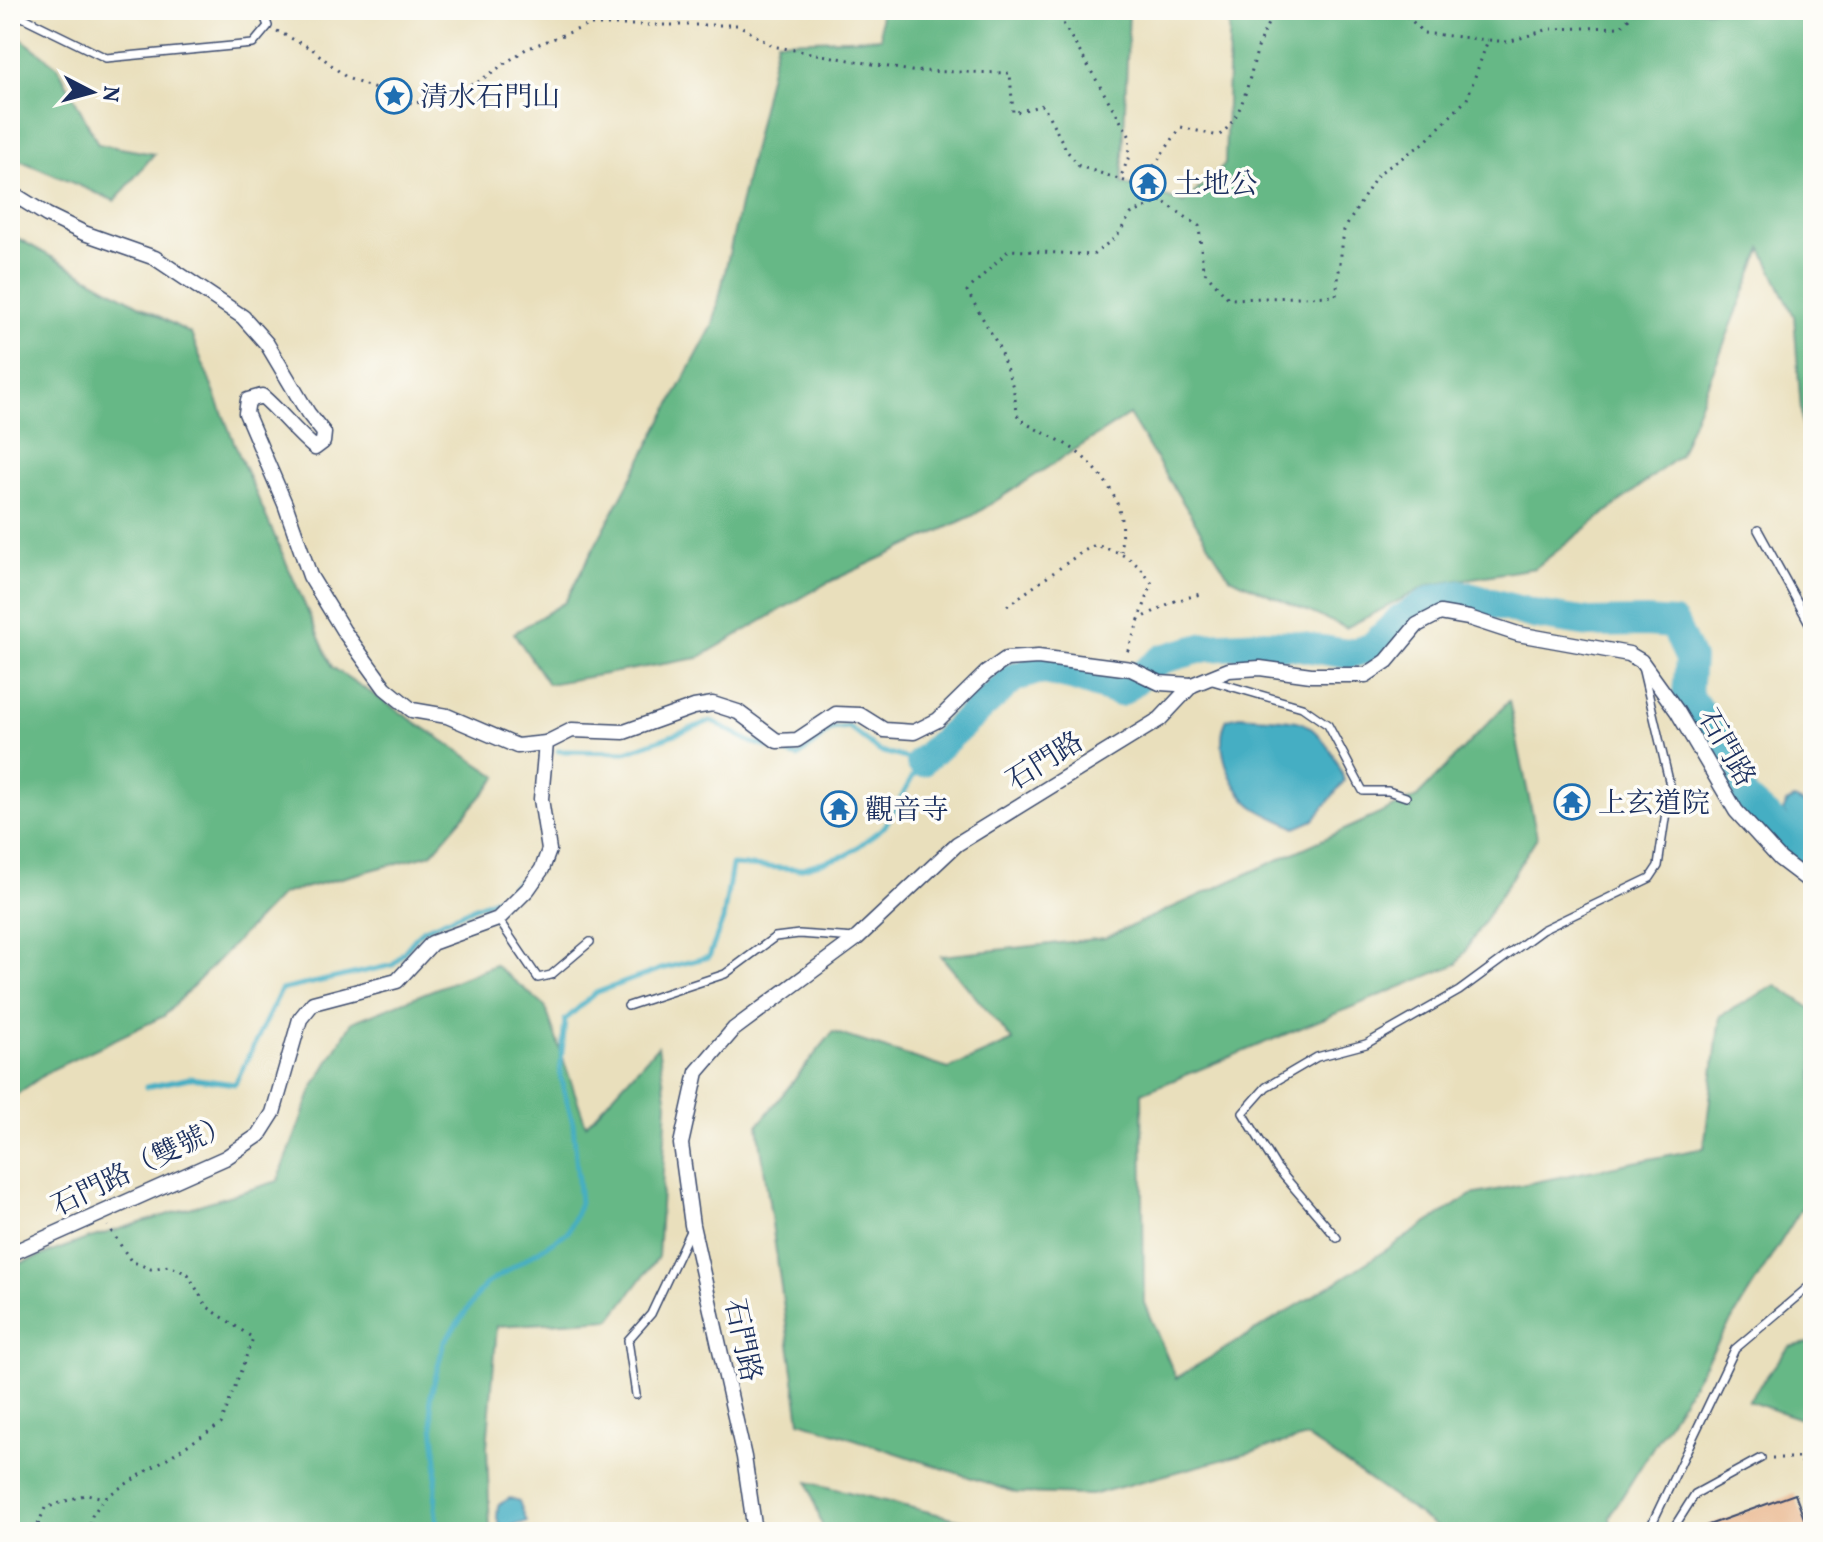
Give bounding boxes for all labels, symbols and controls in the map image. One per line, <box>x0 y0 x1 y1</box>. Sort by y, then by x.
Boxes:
north arrow <box>52 52 132 132</box>
place icon: 清水石門山 <box>375 77 413 115</box>
place label: 清水石門山 <box>420 79 560 118</box>
text: N <box>93 84 126 103</box>
temple icon: 土地公 <box>1129 164 1167 202</box>
place label: 土地公 <box>1174 166 1258 205</box>
street label: 石門路 <box>1688 702 1764 794</box>
street label: 石門路 <box>999 723 1091 801</box>
temple icon: 上玄道院 <box>1553 783 1591 821</box>
place label: 上玄道院 <box>1598 785 1710 824</box>
temple icon: 觀音寺 <box>820 790 858 828</box>
place label: 觀音寺 <box>865 792 949 831</box>
street label: 石門路（雙號） <box>45 1106 239 1227</box>
street label: 石門路 <box>714 1295 769 1386</box>

